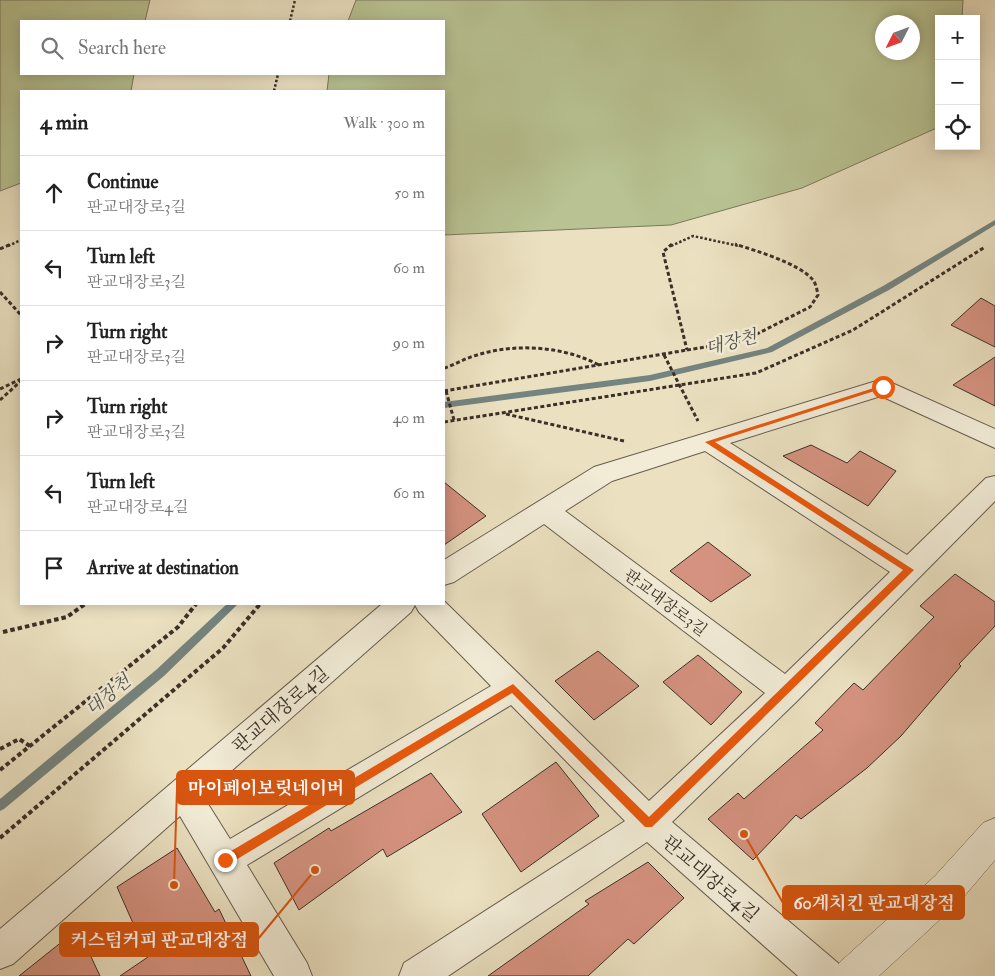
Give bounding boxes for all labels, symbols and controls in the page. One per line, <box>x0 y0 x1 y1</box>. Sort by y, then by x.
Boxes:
north arrow <box>875 15 920 60</box>
map controls <box>935 15 980 150</box>
button: + <box>935 15 980 60</box>
search box <box>20 20 445 75</box>
icon: search <box>38 34 66 62</box>
text: Search here <box>78 36 166 60</box>
button: − <box>935 60 980 105</box>
button: locate <box>935 105 980 150</box>
text: 4 min <box>40 109 88 136</box>
text: Walk · 300 m <box>344 113 425 133</box>
text: Continue <box>87 170 158 194</box>
icon: ahead <box>40 179 68 207</box>
text: 50 m <box>394 183 425 203</box>
text: 판교대장로3길 <box>87 197 186 217</box>
text: Turn left <box>87 245 155 269</box>
icon: left <box>40 254 68 282</box>
text: 60 m <box>393 258 425 278</box>
text: 판교대장로3길 <box>87 272 186 292</box>
text: Turn right <box>87 320 167 344</box>
water label: 대장천 <box>703 325 761 360</box>
icon: right <box>40 329 68 357</box>
text: 90 m <box>393 333 425 353</box>
text: 판교대장로3길 <box>87 347 186 367</box>
route start <box>872 376 895 399</box>
text: Turn right <box>87 395 167 419</box>
icon: right <box>40 404 68 432</box>
text: 40 m <box>392 408 425 428</box>
text: 판교대장로3길 <box>87 422 186 442</box>
text: Turn left <box>87 470 155 494</box>
icon: left <box>40 479 68 507</box>
text: 60 m <box>393 483 425 503</box>
text: 판교대장로4길 <box>87 497 188 517</box>
icon: arrive <box>40 554 68 582</box>
text: Arrive at destination <box>87 556 239 580</box>
street label: 판교대장로3길 <box>620 565 711 641</box>
street label: 판교대장로4길 <box>227 661 334 758</box>
water label: 대장천 <box>81 669 137 721</box>
callout: 마이페이보릿네이버 <box>177 771 354 804</box>
text: 마이페이보릿네이버 <box>188 777 344 800</box>
street label: 판교대장로4길 <box>657 830 764 927</box>
route end <box>214 849 237 872</box>
callout: 60계치킨 판교대장점 <box>783 886 964 919</box>
text: 60계치킨 판교대장점 <box>793 892 955 915</box>
callout: 커스텀커피 판교대장점 <box>60 923 258 956</box>
text: 커스텀커피 판교대장점 <box>70 929 248 952</box>

